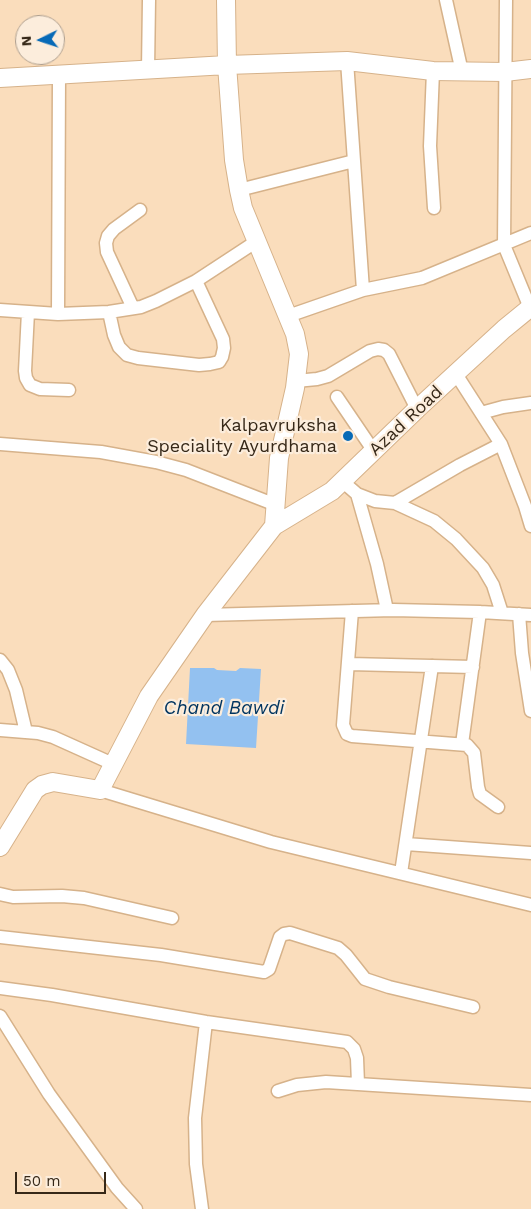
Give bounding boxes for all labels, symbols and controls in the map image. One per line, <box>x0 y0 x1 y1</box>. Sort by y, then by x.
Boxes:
north arrow <box>15 15 65 65</box>
text: N <box>18 35 34 47</box>
street label: Azad Road <box>365 381 447 461</box>
place label: Kalpavruksha Speciality Ayurdhama <box>147 415 337 458</box>
marker: Kalpavruksha Speciality Ayurdhama <box>341 429 355 443</box>
water label: Chand Bawdi <box>163 697 285 719</box>
scale bar <box>18 1162 109 1194</box>
text: 50 m <box>23 1172 60 1190</box>

